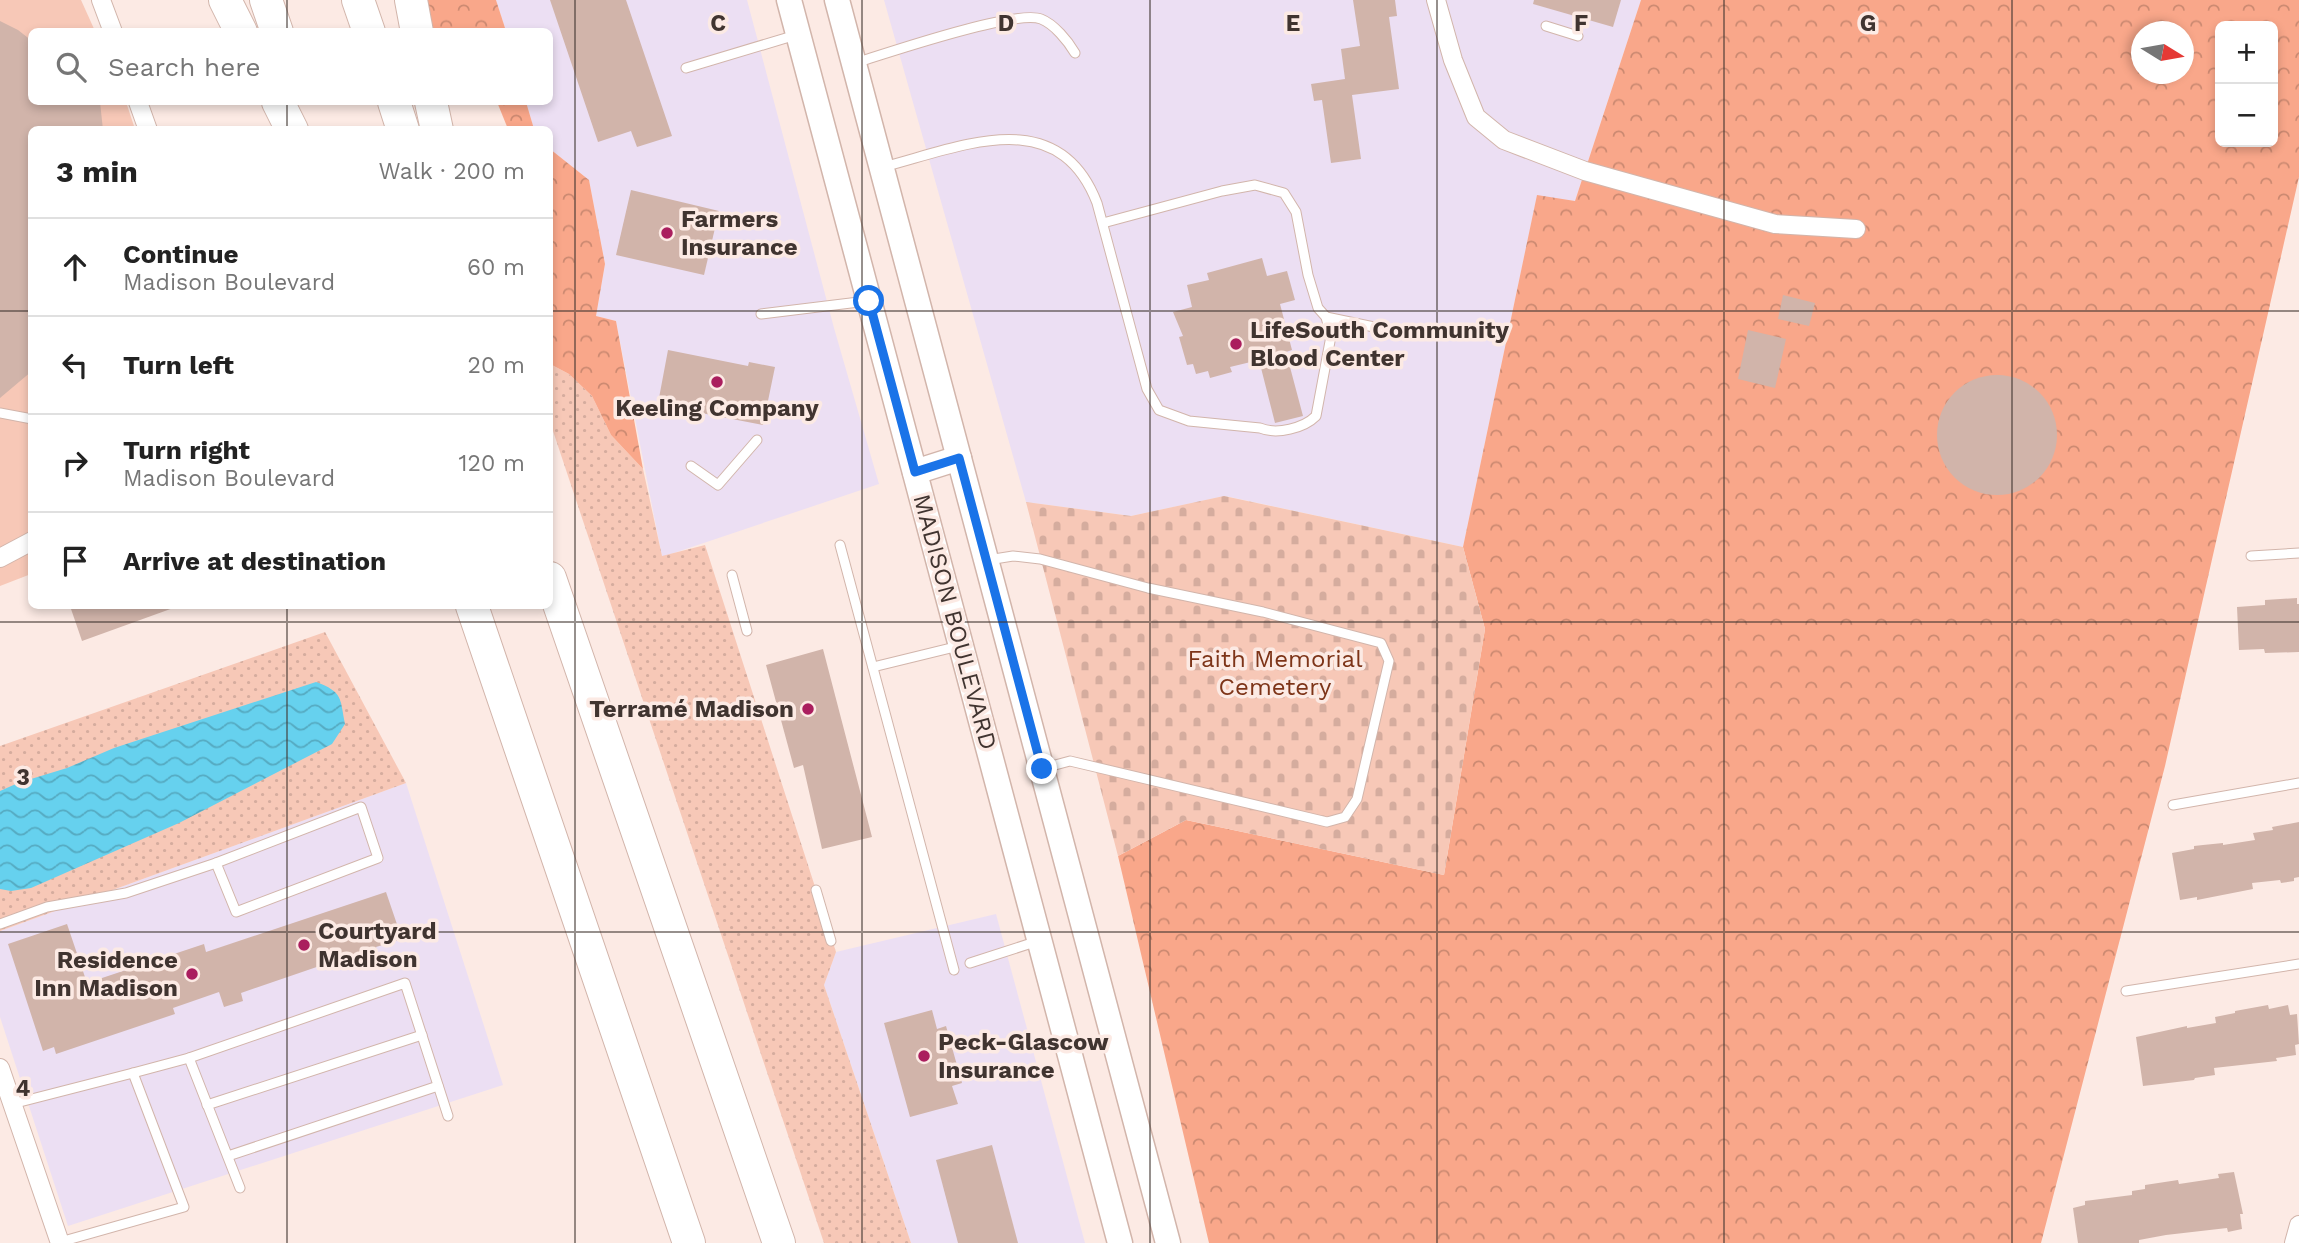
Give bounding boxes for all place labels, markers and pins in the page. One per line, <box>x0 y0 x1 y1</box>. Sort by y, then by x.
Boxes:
place label: Farmers Insurance <box>681 205 798 261</box>
marker: Farmers Insurance <box>659 225 675 241</box>
place label: LifeSouth Community Blood Center <box>1250 316 1509 372</box>
marker: LifeSouth Community Blood Center <box>1228 336 1244 352</box>
marker: Keeling Company <box>709 374 725 390</box>
place label: Keeling Company <box>615 394 819 422</box>
place label: Terramé Madison <box>589 695 794 723</box>
marker: Terramé Madison <box>800 701 816 717</box>
place label: Courtyard Madison <box>318 917 436 973</box>
marker: Courtyard Madison <box>296 937 312 953</box>
place label: Residence Inn Madison <box>34 946 178 1002</box>
marker: Residence Inn Madison <box>184 966 200 982</box>
place label: Peck-Glascow Insurance <box>938 1028 1109 1084</box>
marker: Peck-Glascow Insurance <box>916 1048 932 1064</box>

